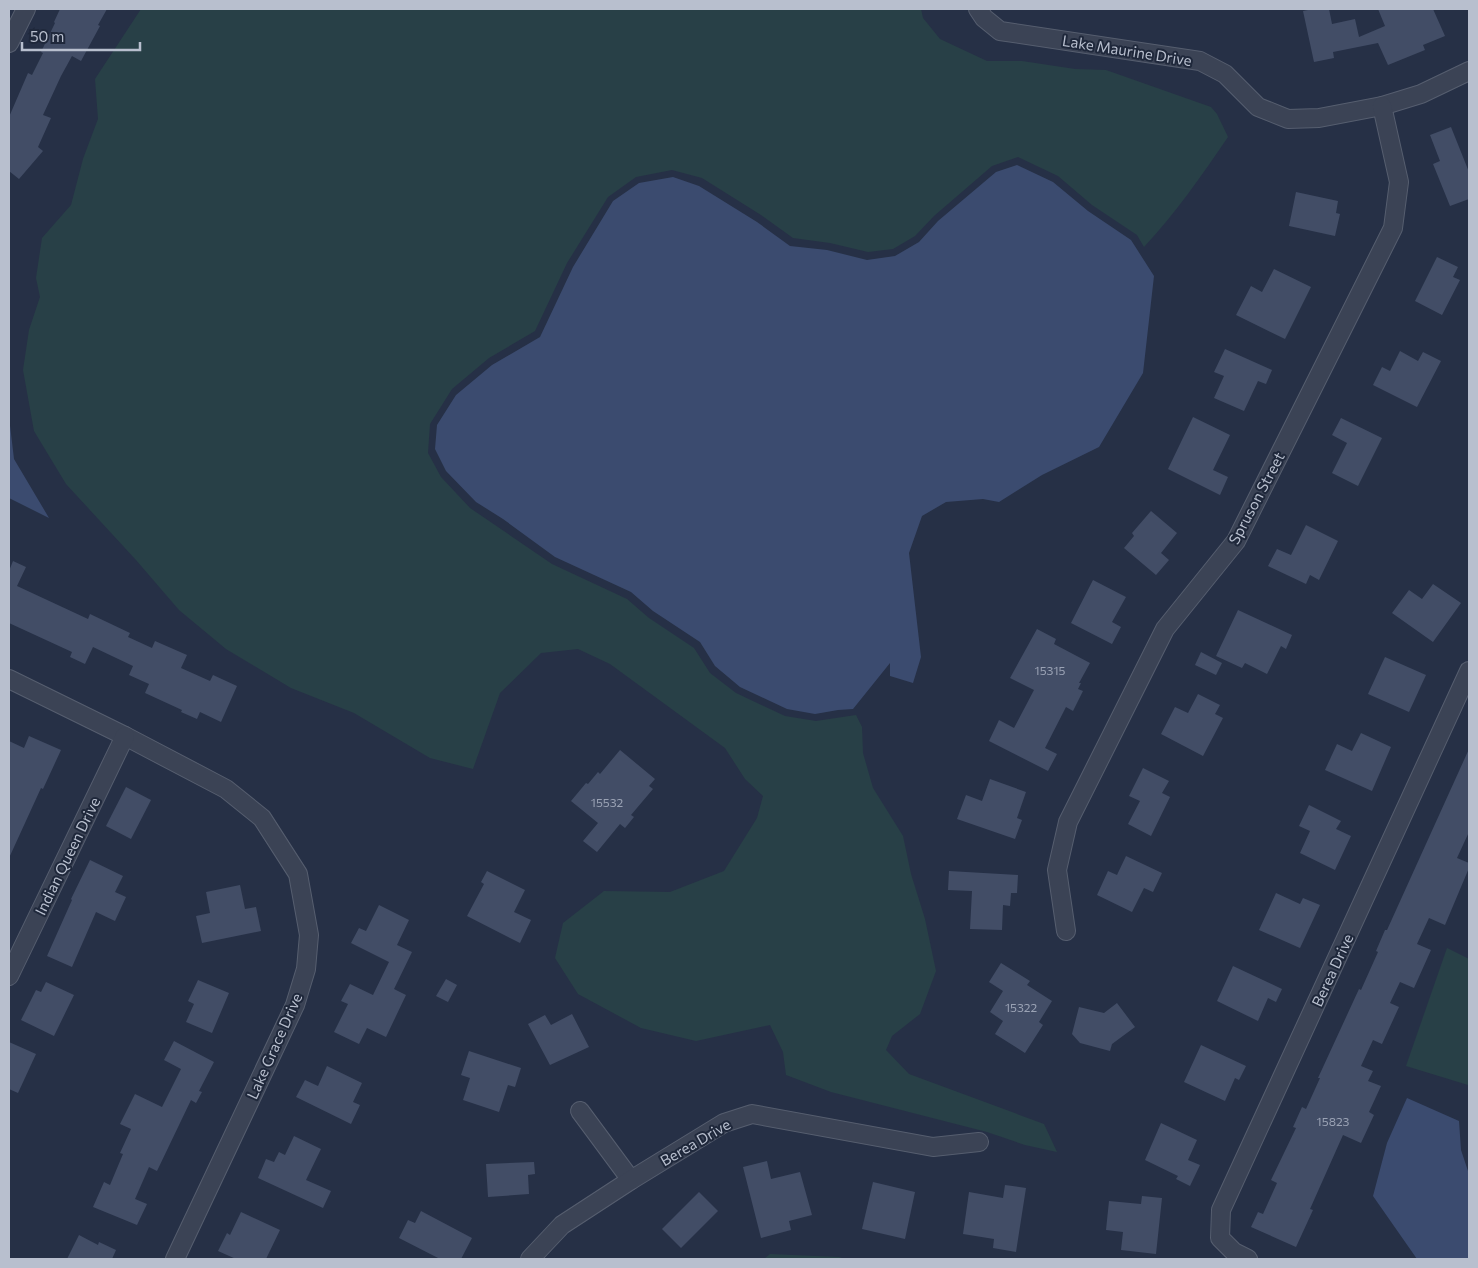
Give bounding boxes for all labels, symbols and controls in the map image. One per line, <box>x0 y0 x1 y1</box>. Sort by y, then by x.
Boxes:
scale bar <box>22 20 140 52</box>
text: 50 m <box>30 27 64 45</box>
street label: Lake Maurine Drive <box>1061 31 1193 69</box>
street label: Spruson Street <box>1224 449 1288 547</box>
house number: 15315 <box>1035 663 1066 677</box>
street label: Indian Queen Drive <box>31 794 103 918</box>
house number: 15532 <box>591 795 624 809</box>
street label: Berea Drive <box>1307 931 1357 1009</box>
street label: Lake Grace Drive <box>243 990 305 1102</box>
house number: 15322 <box>1005 1000 1037 1014</box>
house number: 15823 <box>1317 1114 1350 1128</box>
street label: Berea Drive <box>657 1115 733 1169</box>

